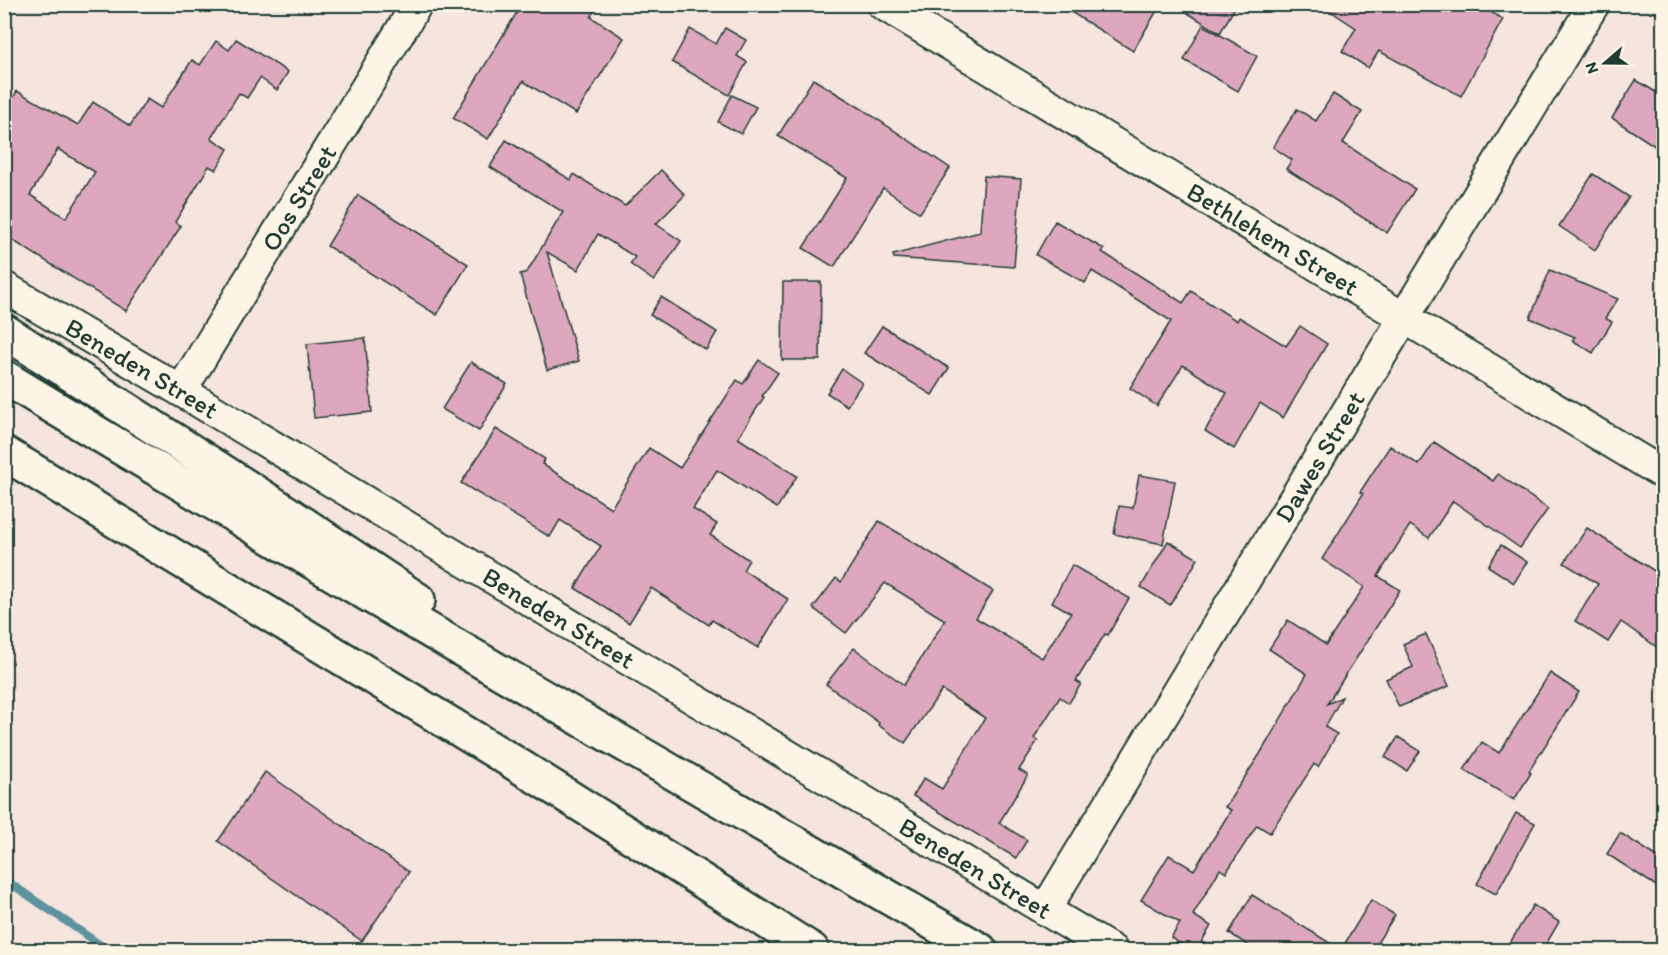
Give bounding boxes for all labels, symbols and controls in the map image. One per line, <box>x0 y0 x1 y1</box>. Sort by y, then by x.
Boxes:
north arrow <box>1575 33 1635 93</box>
text: N <box>1581 60 1602 76</box>
street label: Oos Street <box>254 139 343 257</box>
street label: Bethlehem Street <box>1181 175 1365 303</box>
street label: Beneden Street <box>60 311 224 426</box>
street label: Dawes Street <box>1268 385 1372 528</box>
street label: Beneden Street <box>477 560 641 676</box>
street label: Beneden Street <box>893 810 1058 926</box>

